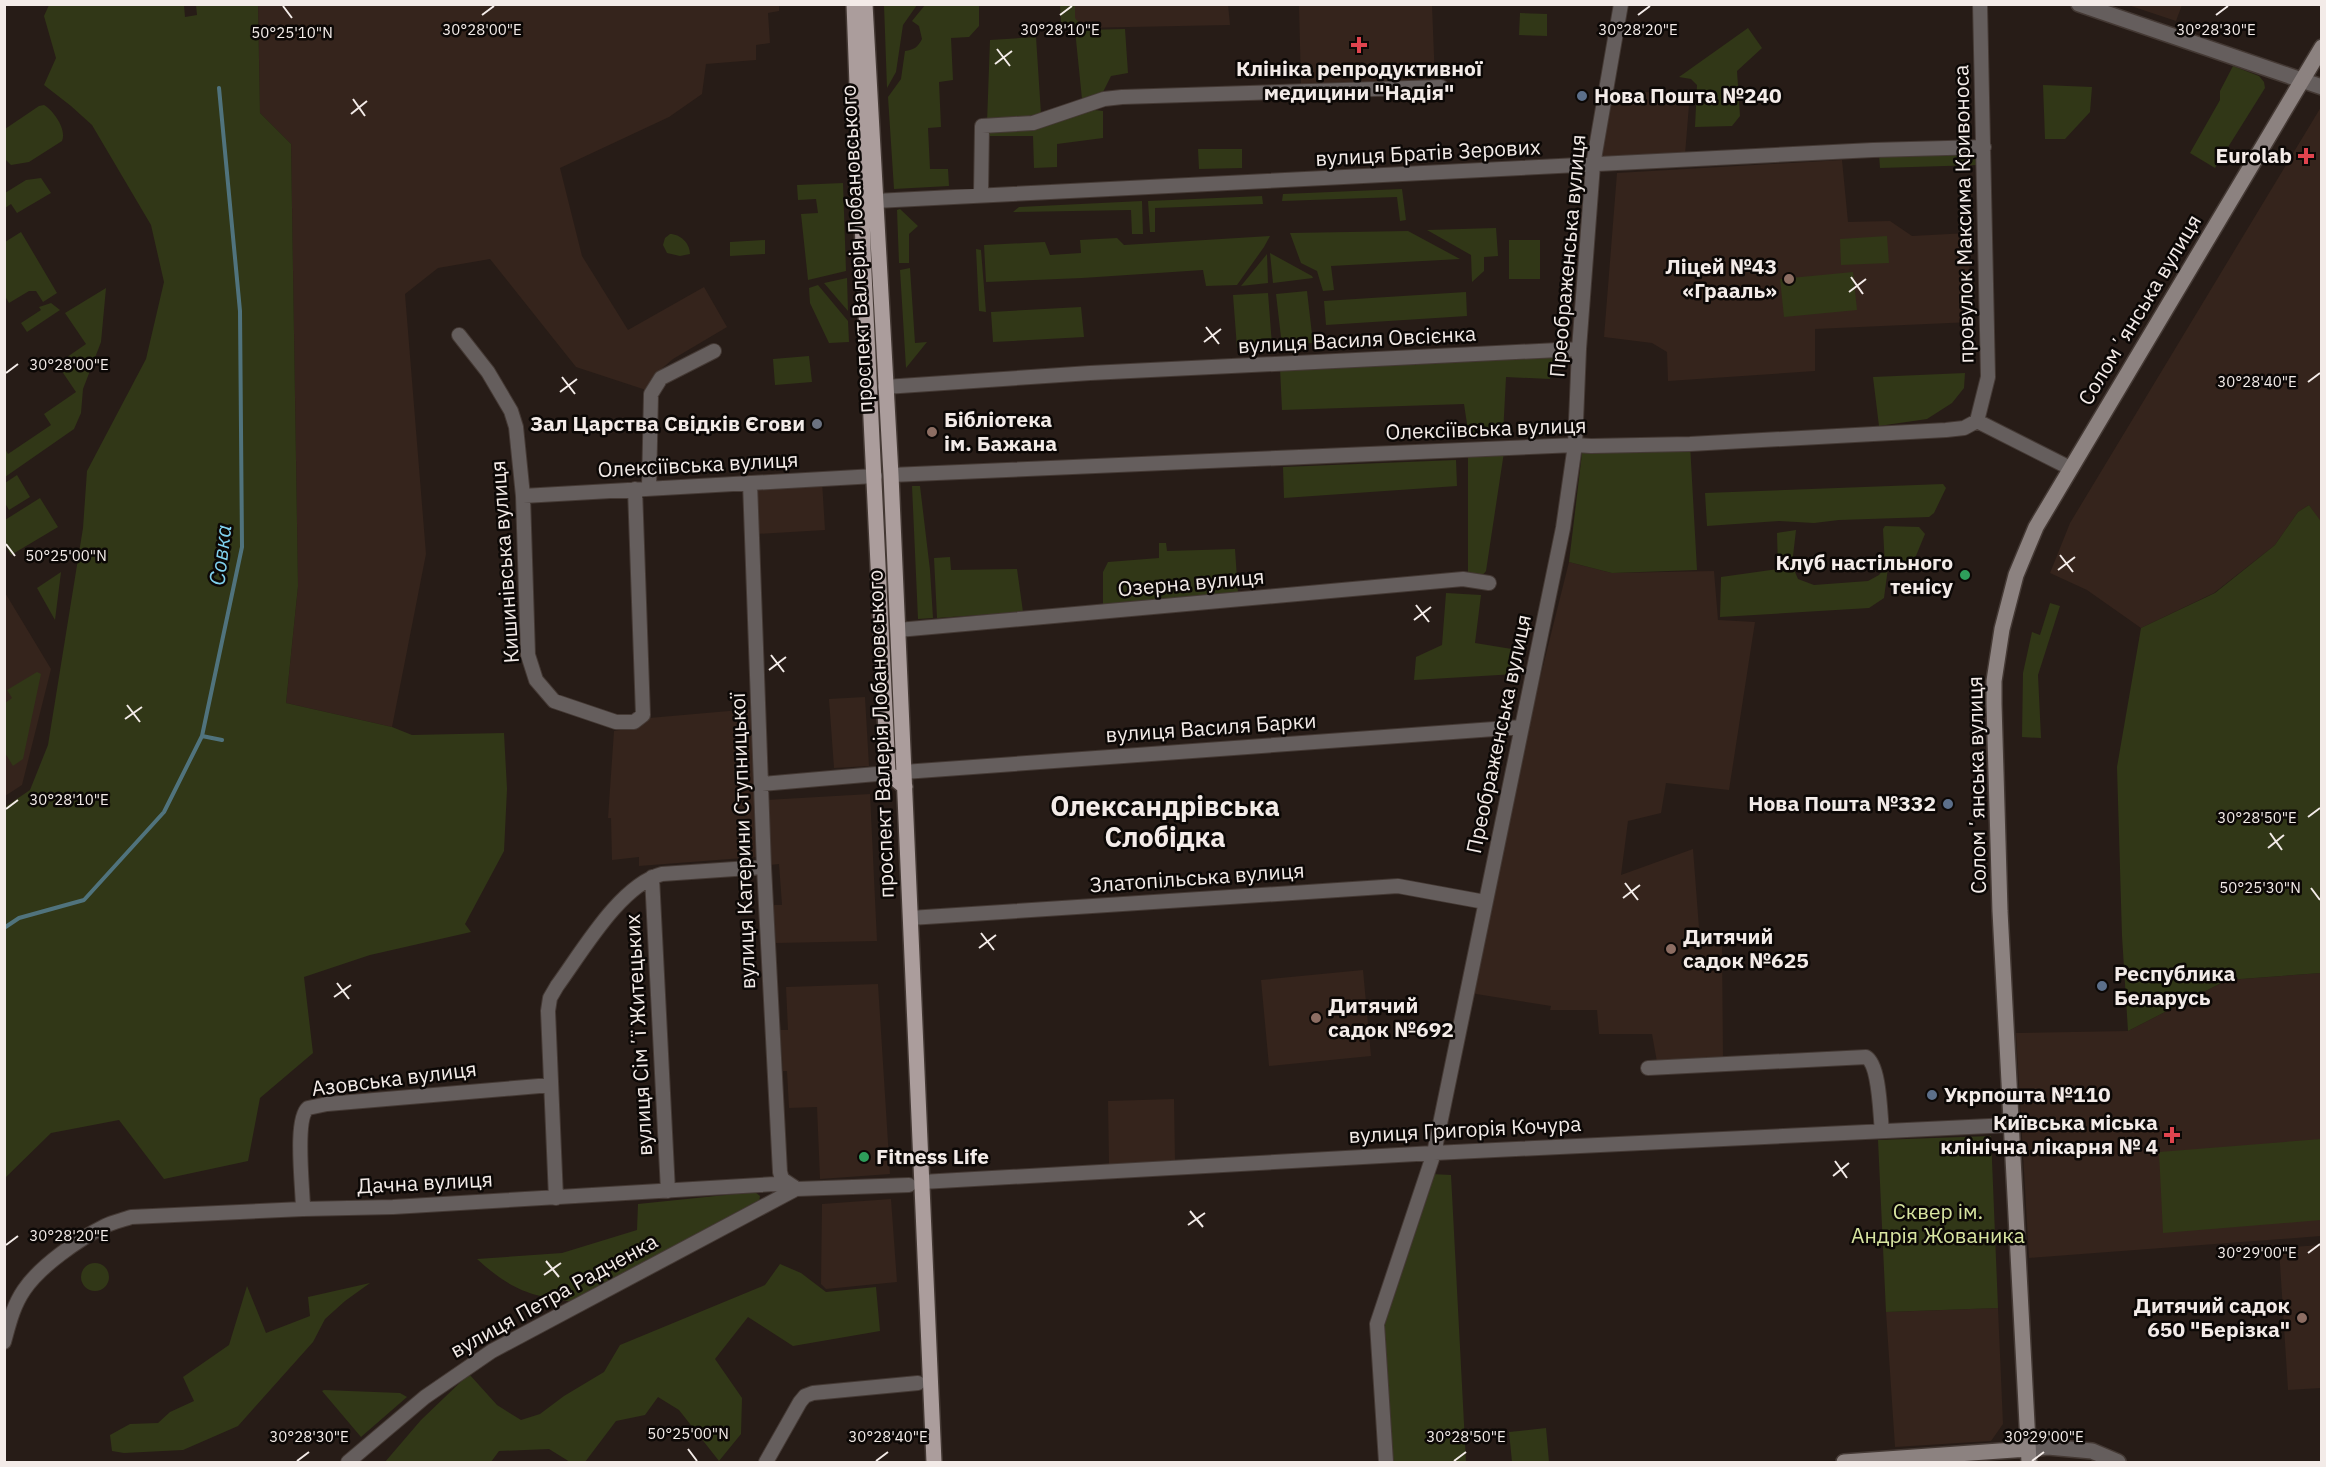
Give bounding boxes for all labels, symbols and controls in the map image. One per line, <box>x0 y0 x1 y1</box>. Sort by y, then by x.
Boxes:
text: 30°28'00"E <box>442 20 522 39</box>
text: 30°28'10"E <box>1020 20 1100 39</box>
text: 30°28'20"E <box>1598 20 1678 39</box>
text: 30°28'30"E <box>2176 20 2256 39</box>
text: 50°25'10"N <box>251 23 333 42</box>
marker: Клініка репродуктивної медицини "Надія" <box>1350 36 1368 54</box>
place label: Клініка репродуктивної медицини "Надія" <box>1236 54 1483 106</box>
street label: провулок Максима Кривоноса <box>1946 64 1980 364</box>
place label: Нова Пошта №240 <box>1594 81 1782 109</box>
street label: проспект Валерія Лобановського <box>833 84 879 414</box>
marker: Нова Пошта №240 <box>1575 89 1589 103</box>
street label: вулиця Братів Зерових <box>1315 132 1542 172</box>
street label: Преображенська вулиця <box>1542 133 1592 379</box>
place label: Eurolab <box>2215 141 2292 169</box>
marker: Eurolab <box>2297 147 2315 165</box>
street label: Соломʼянська вулиця <box>2071 209 2207 410</box>
place label: Ліцей №43 «Грааль» <box>1665 252 1777 304</box>
marker: Ліцей №43 «Грааль» <box>1782 272 1796 286</box>
street label: вулиця Василя Овсієнка <box>1237 319 1477 359</box>
text: 30°28'00"E <box>29 355 109 374</box>
text: 30°28'40"E <box>2217 372 2297 391</box>
place label: Бібліотека ім. Бажана <box>944 405 1057 457</box>
place label: Зал Царства Свідків Єгови <box>530 409 805 437</box>
street label: Олексіївська вулиця <box>1385 410 1587 446</box>
marker: Зал Царства Свідків Єгови <box>810 417 824 431</box>
marker: Бібліотека ім. Бажана <box>925 425 939 439</box>
street label: Олексіївська вулиця <box>597 445 799 483</box>
street label: Кишинівська вулиця <box>483 460 525 664</box>
water label: Совка <box>201 523 238 587</box>
text: 50°25'00"N <box>25 546 107 565</box>
place label: Клуб настільного тенісу <box>1776 548 1954 600</box>
street label: Озерна вулиця <box>1116 562 1266 602</box>
marker: Клуб настільного тенісу <box>1958 568 1972 582</box>
street label: проспект Валерія Лобановського <box>860 569 900 899</box>
street label: Преображенська вулиця <box>1459 612 1537 856</box>
street label: Соломʼянська вулиця <box>1960 676 1992 894</box>
street label: вулиця Катерини Ступницької <box>723 692 761 990</box>
street label: вулиця Василя Барки <box>1105 706 1317 748</box>
district label: Олександрівська Слобідка <box>1050 788 1280 854</box>
place label: Нова Пошта №332 <box>1748 789 1936 817</box>
text: 30°28'10"E <box>29 790 109 809</box>
marker: Нова Пошта №332 <box>1941 797 1955 811</box>
text: 30°28'50"E <box>2217 808 2297 827</box>
street label: Златопільська вулиця <box>1089 856 1305 898</box>
text: 50°25'30"N <box>2219 878 2301 897</box>
street label: вулиця Сімʼї Житецьких <box>618 913 658 1157</box>
place label: Дитячий садок №625 <box>1683 922 1809 974</box>
marker: Дитячий садок №625 <box>1664 942 1678 956</box>
place label: Республика Беларусь <box>2114 959 2235 1011</box>
marker: Республика Беларусь <box>2095 979 2109 993</box>
place label: Дитячий садок №692 <box>1328 991 1454 1043</box>
marker: Дитячий садок №692 <box>1309 1011 1323 1025</box>
street label: Азовська вулиця <box>310 1054 478 1102</box>
place label: Укрпошта №110 <box>1944 1080 2111 1108</box>
marker: Укрпошта №110 <box>1925 1088 1939 1102</box>
place label: Київська міська клінічна лікарня № 4 <box>1940 1108 2158 1160</box>
street label: вулиця Григорія Кочура <box>1348 1109 1582 1149</box>
marker: Київська міська клінічна лікарня № 4 <box>2163 1126 2181 1144</box>
place label: Fitness Life <box>876 1142 989 1170</box>
marker: Fitness Life <box>857 1150 871 1164</box>
street label: Дачна вулиця <box>356 1164 493 1200</box>
park label: Сквер ім. Андрія Жованика <box>1851 1197 2025 1249</box>
text: 30°28'20"E <box>29 1226 109 1245</box>
street label: вулиця Петра Радченка <box>445 1226 662 1364</box>
text: 30°29'00"E <box>2217 1243 2297 1262</box>
place label: Дитячий садок 650 "Берізка" <box>2134 1291 2290 1343</box>
marker: Дитячий садок 650 "Берізка" <box>2295 1311 2309 1325</box>
text: 50°25'00"N <box>647 1424 729 1443</box>
text: 30°28'30"E <box>269 1427 349 1446</box>
text: 30°28'40"E <box>848 1427 928 1446</box>
text: 30°28'50"E <box>1426 1427 1506 1446</box>
text: 30°29'00"E <box>2004 1427 2084 1446</box>

